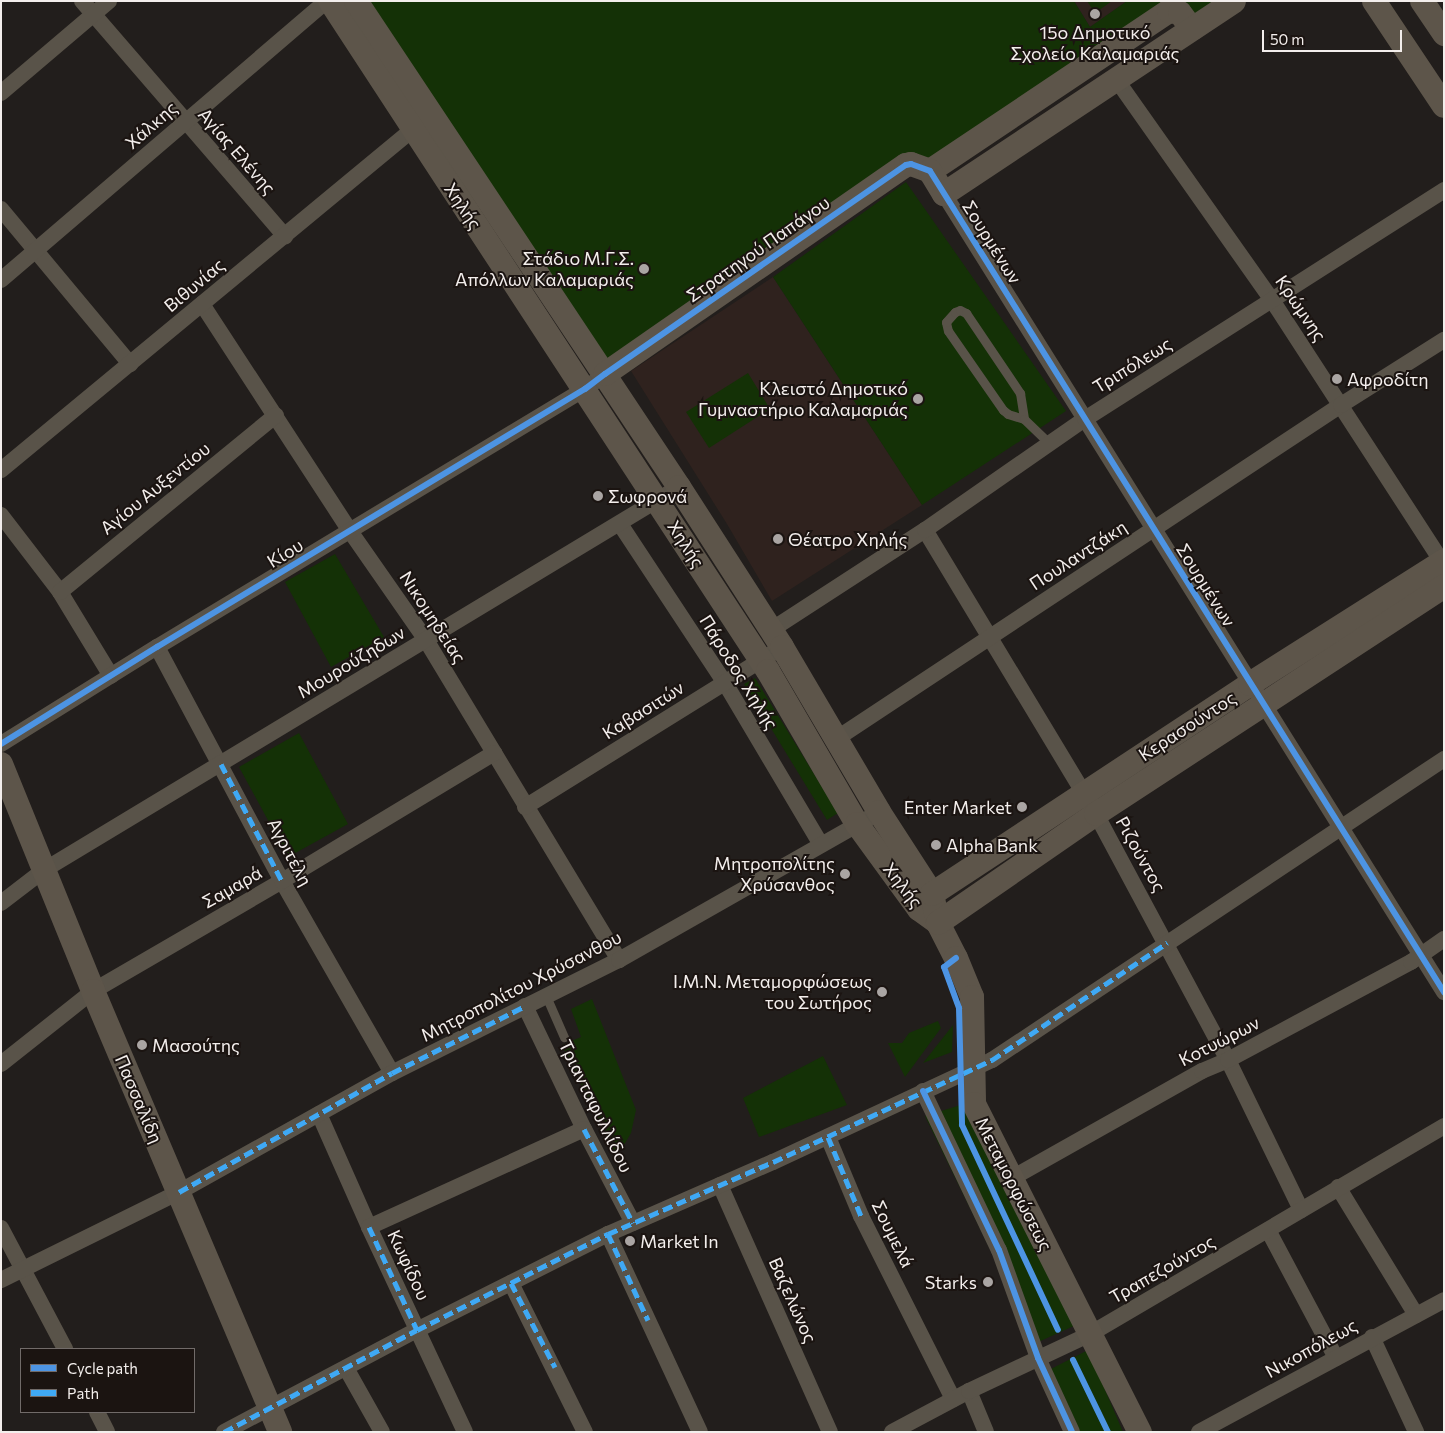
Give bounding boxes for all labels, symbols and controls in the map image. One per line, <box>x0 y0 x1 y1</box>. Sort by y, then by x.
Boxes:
marker: 15ο Δημοτικό Σχολείο Καλαμαριάς <box>1089 8 1101 20</box>
scale bar <box>1265 20 1405 52</box>
place label: 15ο Δημοτικό Σχολείο Καλαμαριάς <box>1010 22 1180 64</box>
text: 50 m <box>1270 30 1304 48</box>
street label: Χάλκης <box>121 97 181 153</box>
street label: Αγίας Ελένης <box>194 104 280 198</box>
street label: Χηλής <box>440 179 486 233</box>
street label: Στρατηγού Παπάγου <box>682 192 834 306</box>
street label: Σουρμένων <box>958 196 1026 288</box>
place label: Στάδιο Μ.Γ.Σ. Απόλλων Καλαμαριάς <box>455 248 634 290</box>
street label: Βιθυνίας <box>159 254 229 316</box>
marker: Στάδιο Μ.Γ.Σ. Απόλλων Καλαμαριάς <box>638 263 650 275</box>
street label: Κρώμνης <box>1271 271 1331 345</box>
street label: Τριπόλεως <box>1089 332 1175 398</box>
place label: Αφροδίτη <box>1347 368 1429 390</box>
marker: Αφροδίτη <box>1331 373 1343 385</box>
place label: Κλειστό Δημοτικό Γυμναστήριο Καλαμαριάς <box>698 378 908 420</box>
marker: Κλειστό Δημοτικό Γυμναστήριο Καλαμαριάς <box>912 393 924 405</box>
street label: Αγίου Αυξεντίου <box>96 437 214 539</box>
place label: Σωφρονά <box>608 485 687 507</box>
marker: Σωφρονά <box>592 490 604 502</box>
street label: Πουλαντζάκη <box>1025 516 1131 594</box>
street label: Χηλής <box>663 517 709 571</box>
place label: Θέατρο Χηλής <box>788 528 908 550</box>
marker: Θέατρο Χηλής <box>772 533 784 545</box>
street label: Κίου <box>263 534 307 572</box>
street label: Σουρμένων <box>1172 539 1240 631</box>
street label: Νικομηδείας <box>395 567 471 667</box>
street label: Πάροδος Χηλής <box>695 611 783 733</box>
street label: Μουρούζηδων <box>293 621 409 703</box>
street label: Καβασιτών <box>598 676 688 744</box>
street label: Κερασούντος <box>1134 687 1240 765</box>
place label: Enter Market <box>904 796 1012 818</box>
marker: Enter Market <box>1016 801 1028 813</box>
street label: Ριζούντος <box>1111 812 1171 896</box>
street label: Αγριτέλη <box>263 814 317 890</box>
place label: Alpha Bank <box>946 834 1038 856</box>
marker: Alpha Bank <box>930 839 942 851</box>
place label: Μητροπολίτης Χρύσανθος <box>714 853 835 896</box>
street label: Χηλής <box>879 858 927 912</box>
street label: Σαμαρά <box>198 861 266 913</box>
marker: Μητροπολίτης Χρύσανθος <box>839 868 851 880</box>
street label: Μητροπολίτου Χρύσανθου <box>417 926 625 1046</box>
place label: Ι.Μ.Ν. Μεταμορφώσεως του Σωτήρος <box>673 971 872 1014</box>
marker: Ι.Μ.Ν. Μεταμορφώσεως του Σωτήρος <box>876 986 888 998</box>
street label: Κοτυώρων <box>1175 1011 1263 1071</box>
place label: Μασούτης <box>152 1034 240 1056</box>
street label: Τριανταφυλλίδου <box>555 1036 637 1176</box>
marker: Μασούτης <box>136 1039 148 1051</box>
street label: Πασσαλίδη <box>111 1052 167 1146</box>
street label: Μεταμορφώσεως <box>971 1114 1057 1254</box>
street label: Σουμελά <box>868 1197 918 1271</box>
street label: Κωφίδου <box>383 1226 435 1304</box>
place label: Market In <box>640 1230 719 1252</box>
street label: Τραπεζούντος <box>1105 1230 1219 1308</box>
marker: Market In <box>624 1235 636 1247</box>
street label: Βαζελώνος <box>765 1254 821 1346</box>
place label: Starks <box>925 1271 977 1293</box>
marker: Starks <box>981 1275 995 1289</box>
street label: Νικοπόλεως <box>1261 1314 1361 1382</box>
legend <box>20 1348 195 1413</box>
text: Cycle path <box>67 1359 138 1377</box>
text: Path <box>67 1384 99 1402</box>

